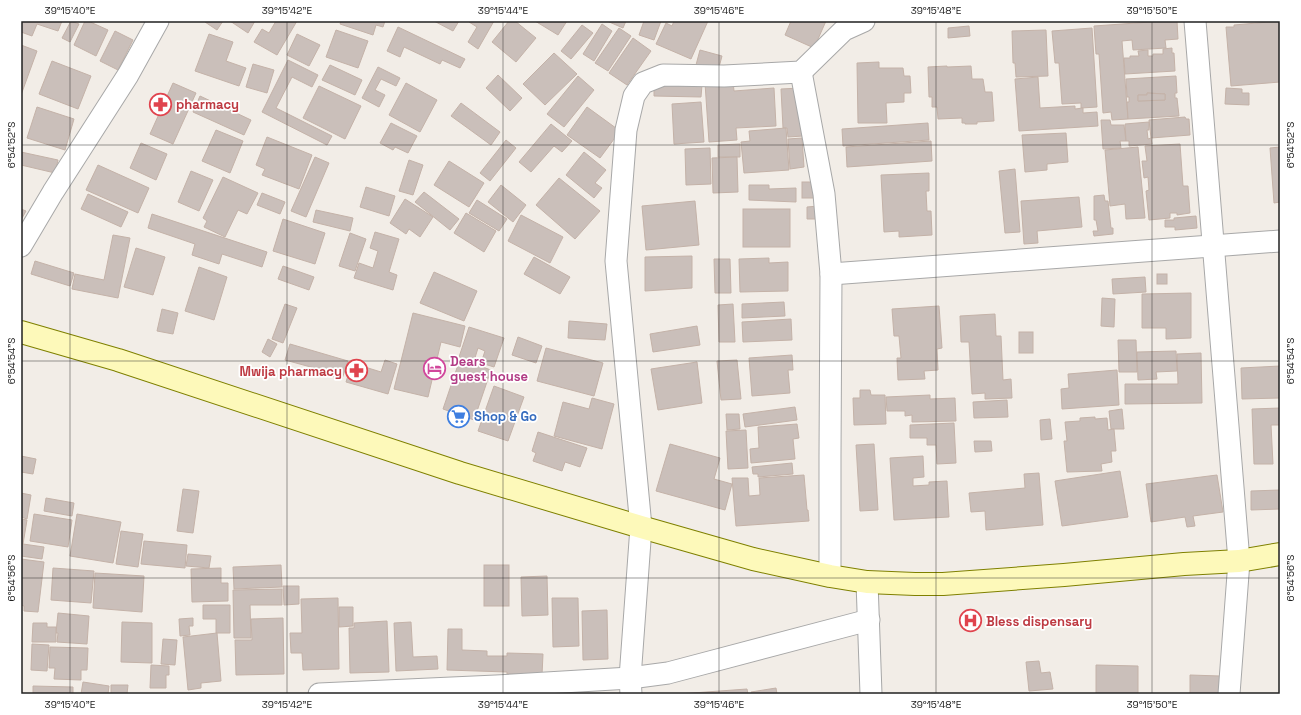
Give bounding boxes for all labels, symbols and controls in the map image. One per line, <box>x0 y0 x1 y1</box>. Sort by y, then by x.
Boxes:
text: 39°15'40"E <box>45 4 96 17</box>
text: 39°15'42"E <box>262 4 313 17</box>
text: 39°15'44"E <box>478 4 528 17</box>
text: 39°15'46"E <box>694 4 745 17</box>
text: 39°15'48"E <box>911 4 962 17</box>
text: 39°15'50"E <box>1127 4 1178 17</box>
pharmacy icon: pharmacy <box>148 91 174 117</box>
place label: pharmacy <box>176 96 239 113</box>
text: 6°54'52"S <box>5 122 18 168</box>
text: 6°54'52"S <box>1284 122 1297 168</box>
text: 6°54'54"S <box>5 338 18 384</box>
text: 6°54'54"S <box>1284 338 1297 384</box>
place label: Dears guest house <box>450 353 528 385</box>
hotel icon: Dears guest house <box>421 355 447 381</box>
pharmacy icon: Mwija pharmacy <box>344 358 370 384</box>
place label: Mwija pharmacy <box>240 363 342 380</box>
supermarket icon: Shop & Go <box>446 403 472 429</box>
place label: Shop & Go <box>474 408 537 425</box>
text: 6°54'56"S <box>5 555 18 601</box>
text: 6°54'56"S <box>1284 555 1297 601</box>
hospital icon: Bless dispensary <box>958 608 984 634</box>
place label: Bless dispensary <box>986 613 1092 630</box>
text: 39°15'40"E <box>45 698 96 711</box>
text: 39°15'42"E <box>262 698 313 711</box>
text: 39°15'44"E <box>478 698 528 711</box>
text: 39°15'46"E <box>694 698 745 711</box>
text: 39°15'48"E <box>911 698 962 711</box>
text: 39°15'50"E <box>1127 698 1178 711</box>

